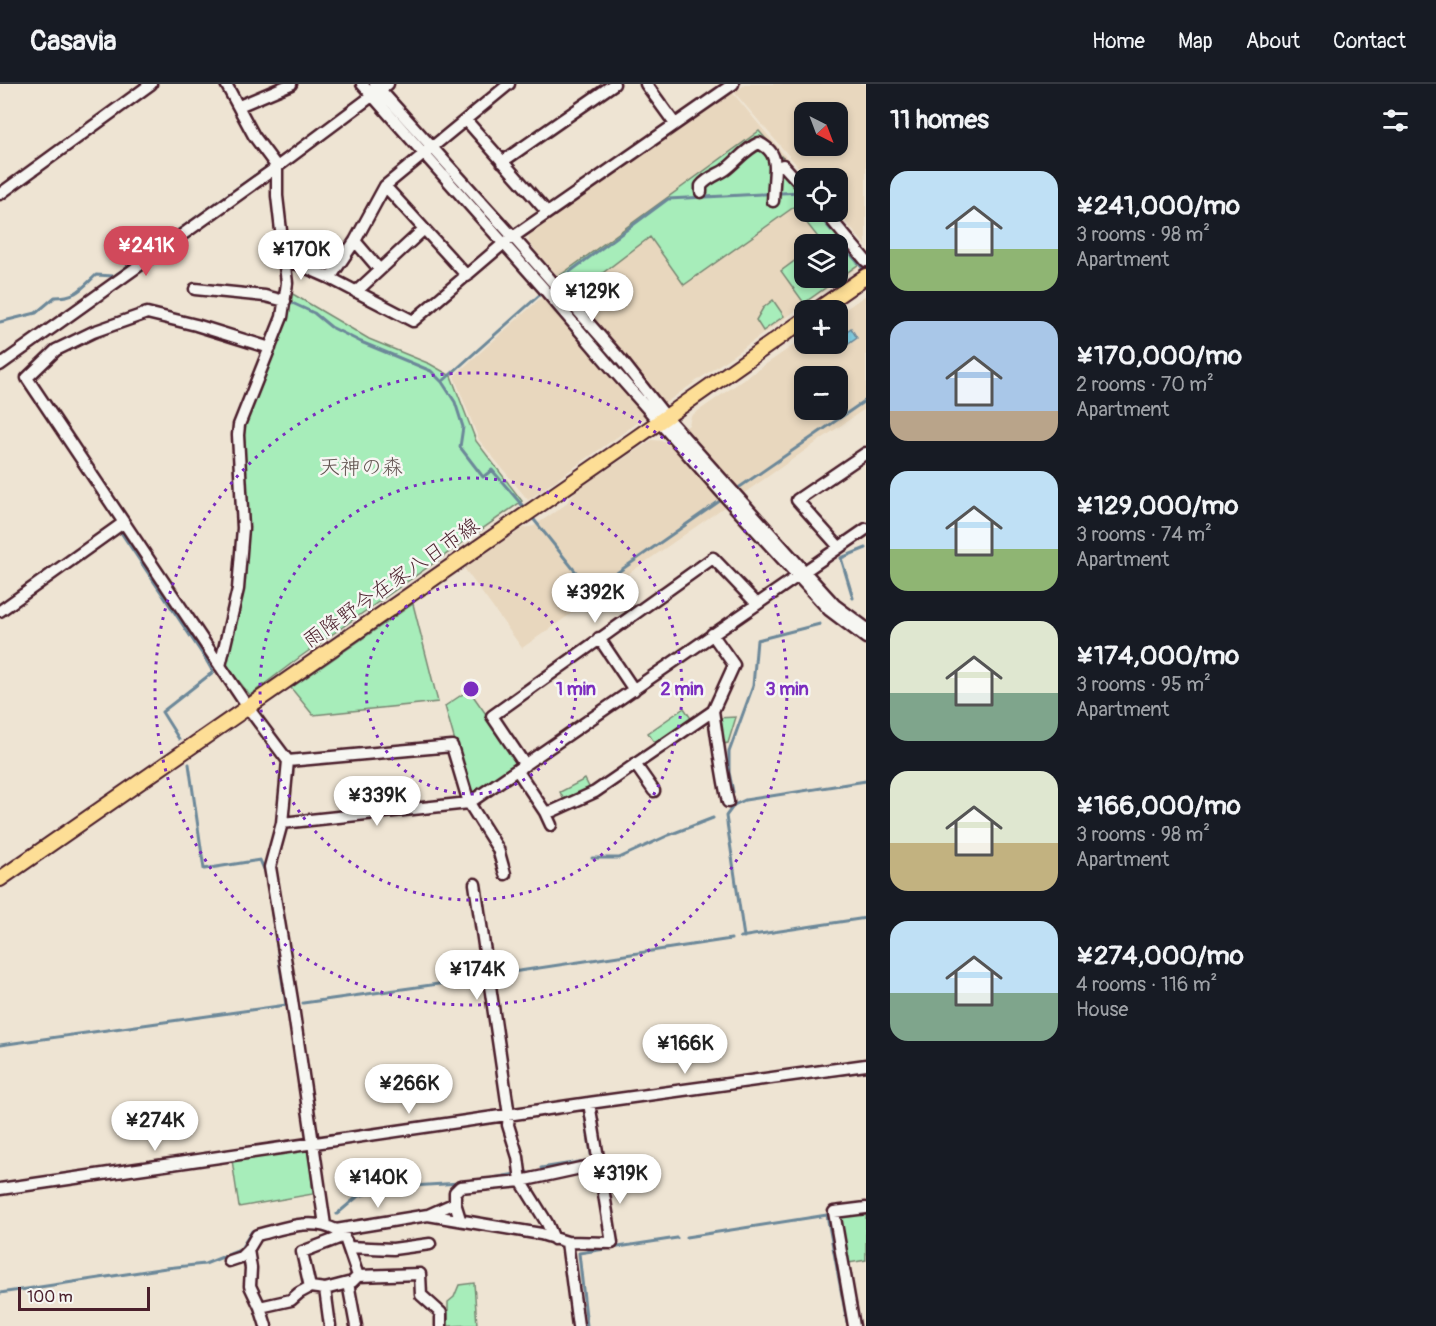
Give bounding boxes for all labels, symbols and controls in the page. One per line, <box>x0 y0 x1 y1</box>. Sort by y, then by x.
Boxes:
text: Casavia <box>30 24 116 59</box>
text: Home <box>1092 28 1145 55</box>
text: Map <box>1178 28 1213 55</box>
text: About <box>1246 28 1300 55</box>
text: Contact <box>1333 28 1406 55</box>
north arrow <box>794 102 848 156</box>
map controls <box>794 102 848 420</box>
text: 11 homes <box>890 104 989 136</box>
icon: filters <box>1379 104 1412 137</box>
button: locate <box>794 168 848 222</box>
text: ¥241,000/mo <box>1076 190 1240 222</box>
icon: home <box>938 195 1010 267</box>
text: 3 rooms · 98 m² <box>1076 222 1210 247</box>
pin: ¥241K <box>104 226 188 277</box>
pin: ¥170K <box>259 230 343 281</box>
text: ¥241K <box>118 233 174 258</box>
button: layers <box>794 234 848 288</box>
text: ¥170K <box>272 237 330 262</box>
text: Apartment <box>1076 247 1169 272</box>
pin: ¥129K <box>550 272 634 323</box>
text: ¥129K <box>564 279 620 304</box>
button: + <box>794 300 848 354</box>
text: ¥170,000/mo <box>1076 340 1242 372</box>
icon: home <box>938 345 1010 417</box>
button: − <box>794 366 848 420</box>
text: 2 rooms · 70 m² <box>1076 372 1214 397</box>
text: Apartment <box>1076 397 1169 422</box>
park label: 天神の森 <box>319 454 403 481</box>
text: ¥129,000/mo <box>1076 490 1238 522</box>
icon: home <box>938 495 1010 567</box>
street label: 雨降野今在家八日市線 <box>297 512 485 654</box>
text: 3 rooms · 74 m² <box>1076 522 1212 547</box>
text: Apartment <box>1076 547 1169 572</box>
pin: ¥392K <box>553 573 637 624</box>
text: ¥392K <box>566 580 624 605</box>
text: ¥174,000/mo <box>1076 640 1239 672</box>
icon: home <box>938 645 1010 717</box>
text: 3 rooms · 95 m² <box>1076 672 1211 697</box>
text: 1 min <box>556 678 596 701</box>
text: 2 min <box>660 678 704 701</box>
text: 3 min <box>765 678 809 701</box>
centre of rings <box>461 679 481 699</box>
text: Apartment <box>1076 697 1169 722</box>
pin: ¥339K <box>335 776 419 827</box>
text: ¥339K <box>348 783 406 808</box>
text: ¥166,000/mo <box>1076 790 1241 822</box>
icon: home <box>938 795 1010 867</box>
text: 3 rooms · 98 m² <box>1076 822 1210 847</box>
text: Apartment <box>1076 847 1169 872</box>
text: ¥274,000/mo <box>1076 940 1244 972</box>
icon: home <box>938 945 1010 1017</box>
pin: ¥174K <box>435 950 519 1001</box>
text: ¥174K <box>449 957 505 982</box>
text: 4 rooms · 116 m² <box>1076 972 1217 997</box>
text: House <box>1076 997 1128 1022</box>
pin: ¥166K <box>643 1024 727 1075</box>
text: ¥166K <box>656 1031 714 1056</box>
pin: ¥266K <box>367 1064 451 1115</box>
text: ¥266K <box>379 1071 439 1096</box>
pin: ¥274K <box>113 1101 197 1152</box>
text: ¥274K <box>125 1108 185 1133</box>
pin: ¥319K <box>578 1154 662 1205</box>
pin: ¥140K <box>336 1158 420 1209</box>
text: ¥319K <box>592 1161 648 1186</box>
text: ¥140K <box>348 1165 408 1190</box>
scale bar <box>18 1284 150 1312</box>
text: 100 m <box>27 1287 73 1307</box>

